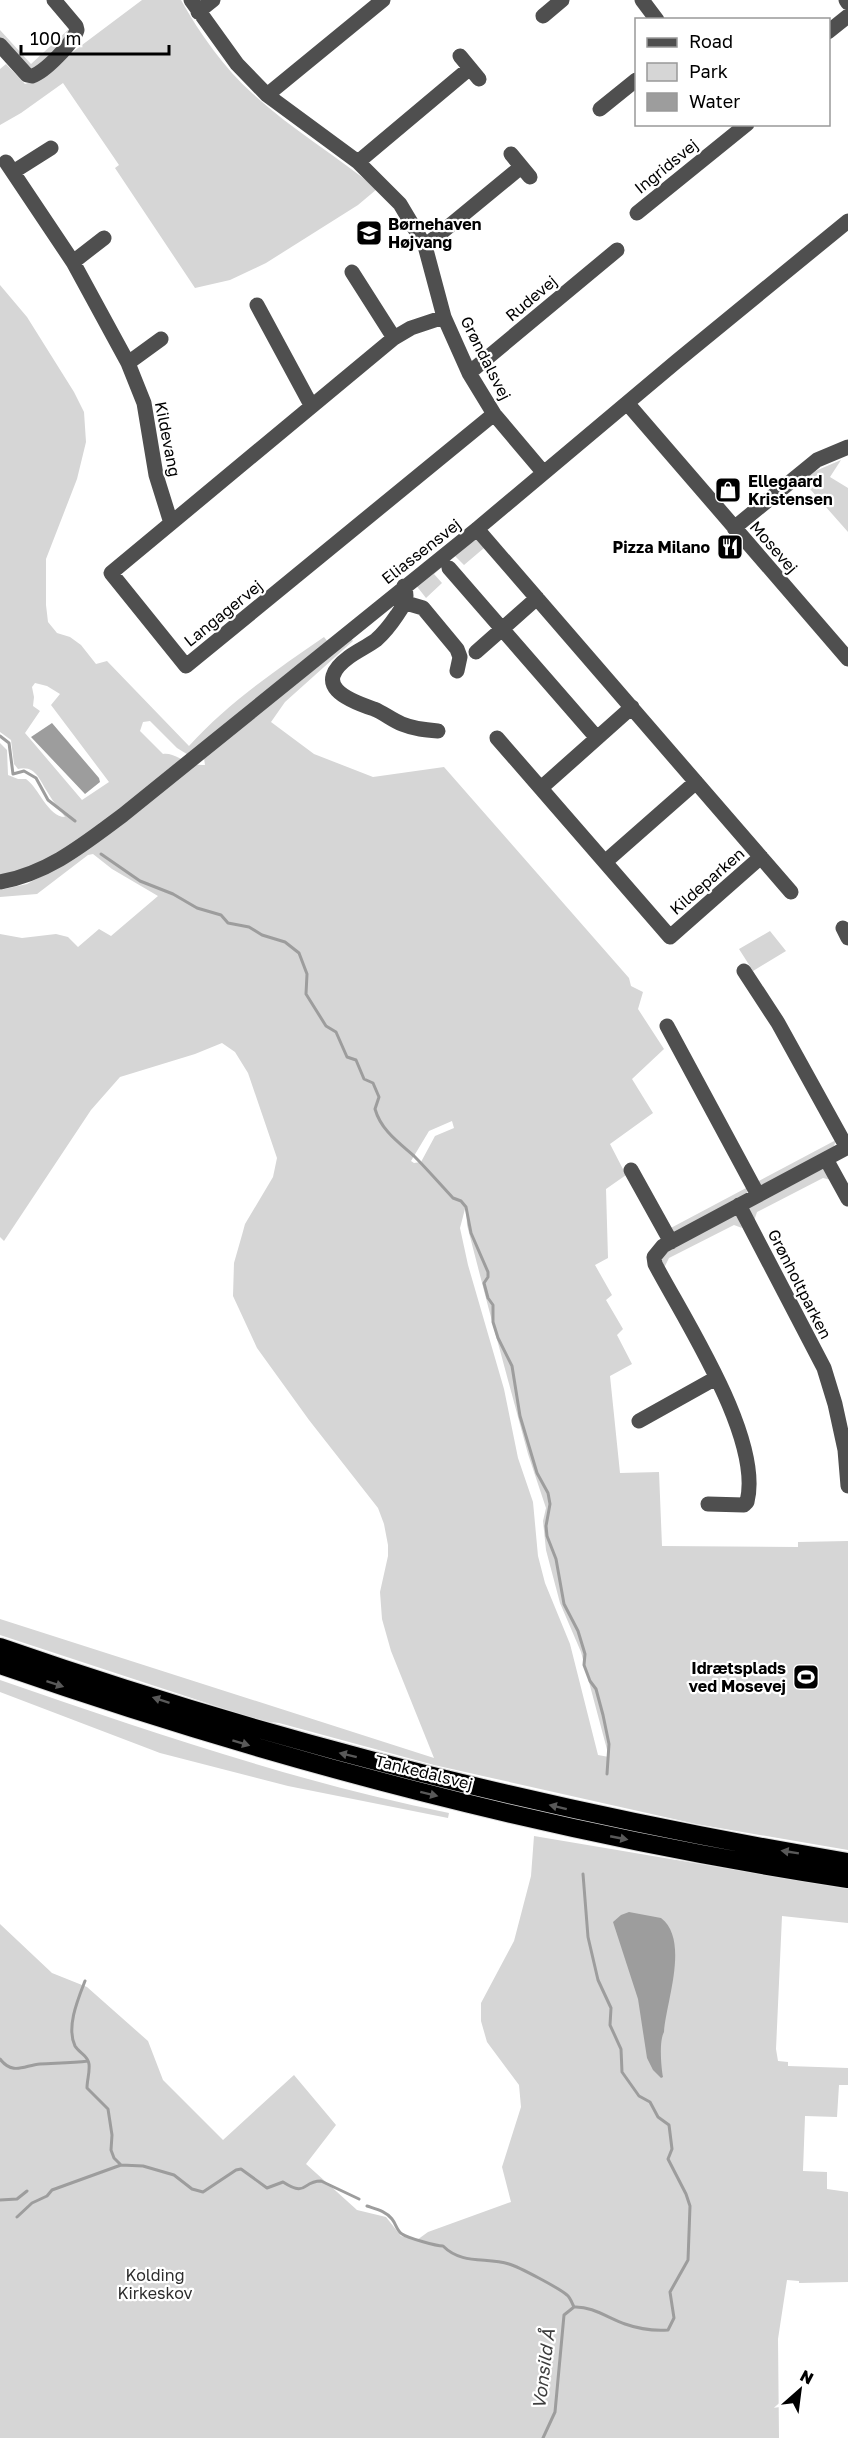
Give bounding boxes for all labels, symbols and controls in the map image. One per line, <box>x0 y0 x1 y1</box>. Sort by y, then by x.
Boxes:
scale bar <box>21 18 170 56</box>
legend <box>635 18 830 126</box>
text: 100 m <box>30 27 81 49</box>
text: Road <box>689 30 733 52</box>
text: Park <box>689 60 728 82</box>
text: Water <box>689 90 740 112</box>
street label: Ingridsvej <box>630 134 702 198</box>
place label: Børnehaven Højvang <box>388 214 481 252</box>
school or university icon: Børnehaven Højvang <box>354 218 384 248</box>
street label: Rudevej <box>501 271 561 325</box>
street label: Grøndalsvej <box>456 313 516 403</box>
street label: Kildevang <box>151 400 185 478</box>
place label: Ellegaard Kristensen <box>748 471 833 509</box>
shop icon: Ellegaard Kristensen <box>713 475 743 505</box>
street label: Eliassensvej <box>377 514 465 588</box>
street label: Mosevej <box>746 517 802 577</box>
restaurant icon: Pizza Milano <box>715 532 745 562</box>
place label: Pizza Milano <box>613 537 710 557</box>
street label: Langagervej <box>180 575 266 651</box>
street label: Kildeparken <box>666 843 748 919</box>
street label: Grønholtparken <box>764 1226 836 1342</box>
place label: Idrætsplads ved Mosevej <box>688 1658 786 1696</box>
sports icon: Idrætsplads ved Mosevej <box>791 1662 821 1692</box>
one-way arrow <box>46 1679 64 1689</box>
one-way arrow <box>152 1695 170 1704</box>
one-way arrow <box>232 1739 250 1748</box>
one-way arrow <box>339 1750 357 1760</box>
street label: Tankedalsvej <box>373 1750 475 1794</box>
one-way arrow <box>420 1790 438 1800</box>
one-way arrow <box>548 1802 567 1812</box>
one-way arrow <box>610 1834 629 1843</box>
one-way arrow <box>781 1847 800 1856</box>
park label: Kolding Kirkeskov <box>117 2265 193 2303</box>
water label: Vonsild Å <box>527 2327 559 2410</box>
north arrow <box>770 2360 830 2420</box>
text: N <box>797 2365 817 2388</box>

